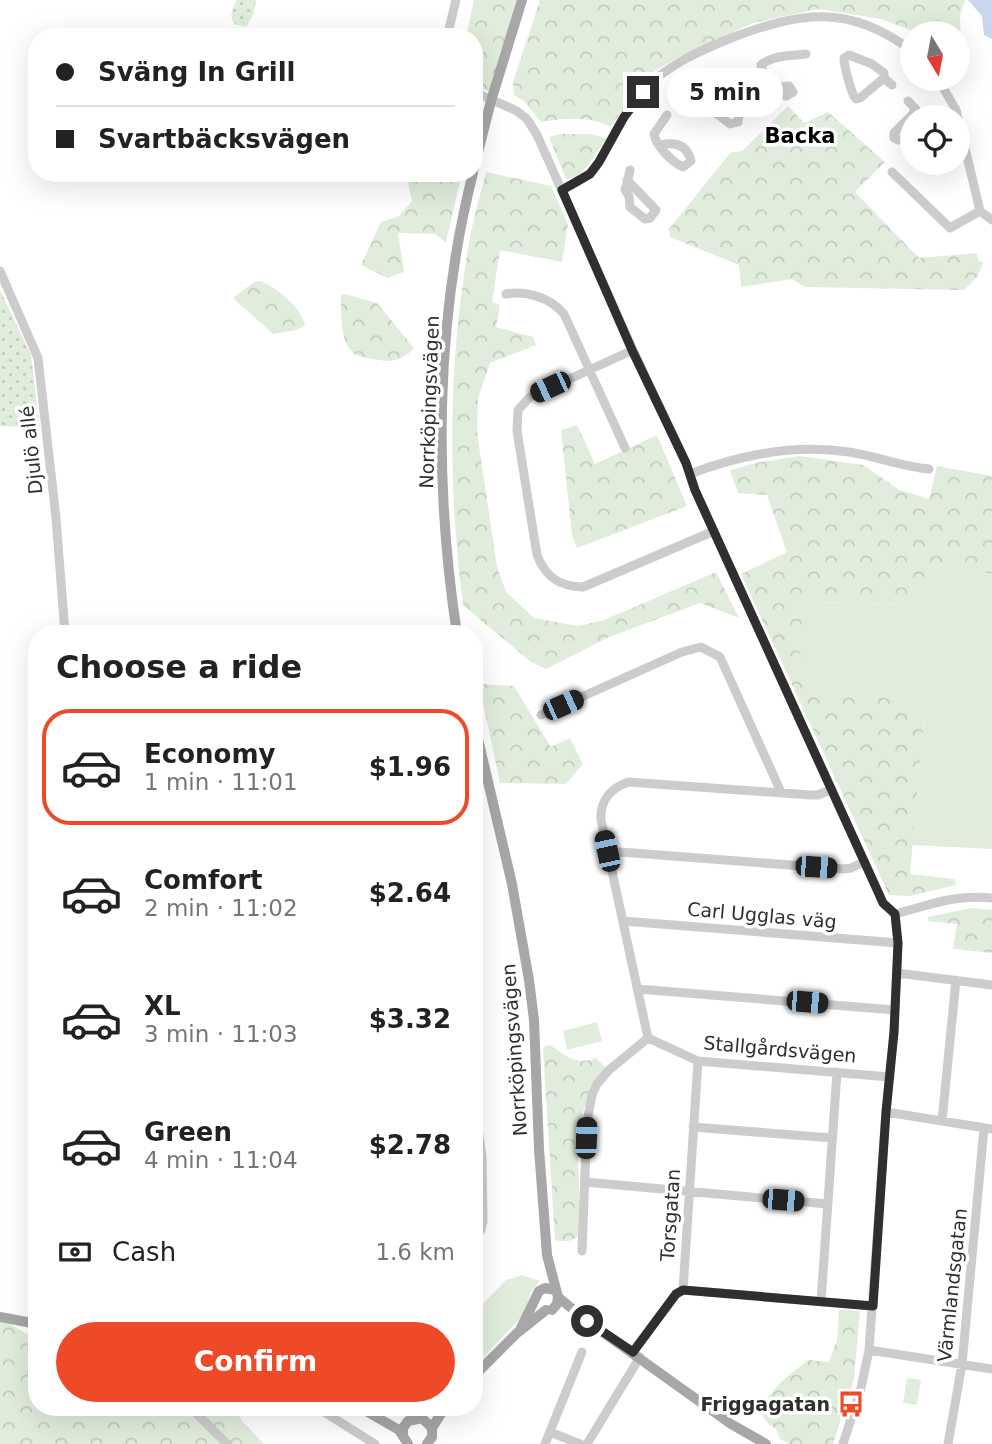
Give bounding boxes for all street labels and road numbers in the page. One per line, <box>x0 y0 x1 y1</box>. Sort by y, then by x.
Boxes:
street label: Norrköpingsvägen <box>415 315 443 489</box>
street label: Djulö allé <box>15 405 47 495</box>
street label: Carl Ugglas väg <box>686 898 838 932</box>
street label: Norrköpingsvägen <box>497 963 531 1137</box>
street label: Stallgårdsvägen <box>703 1031 857 1067</box>
street label: Torsgatan <box>656 1168 684 1263</box>
street label: Värmlandsgatan <box>933 1207 971 1363</box>

